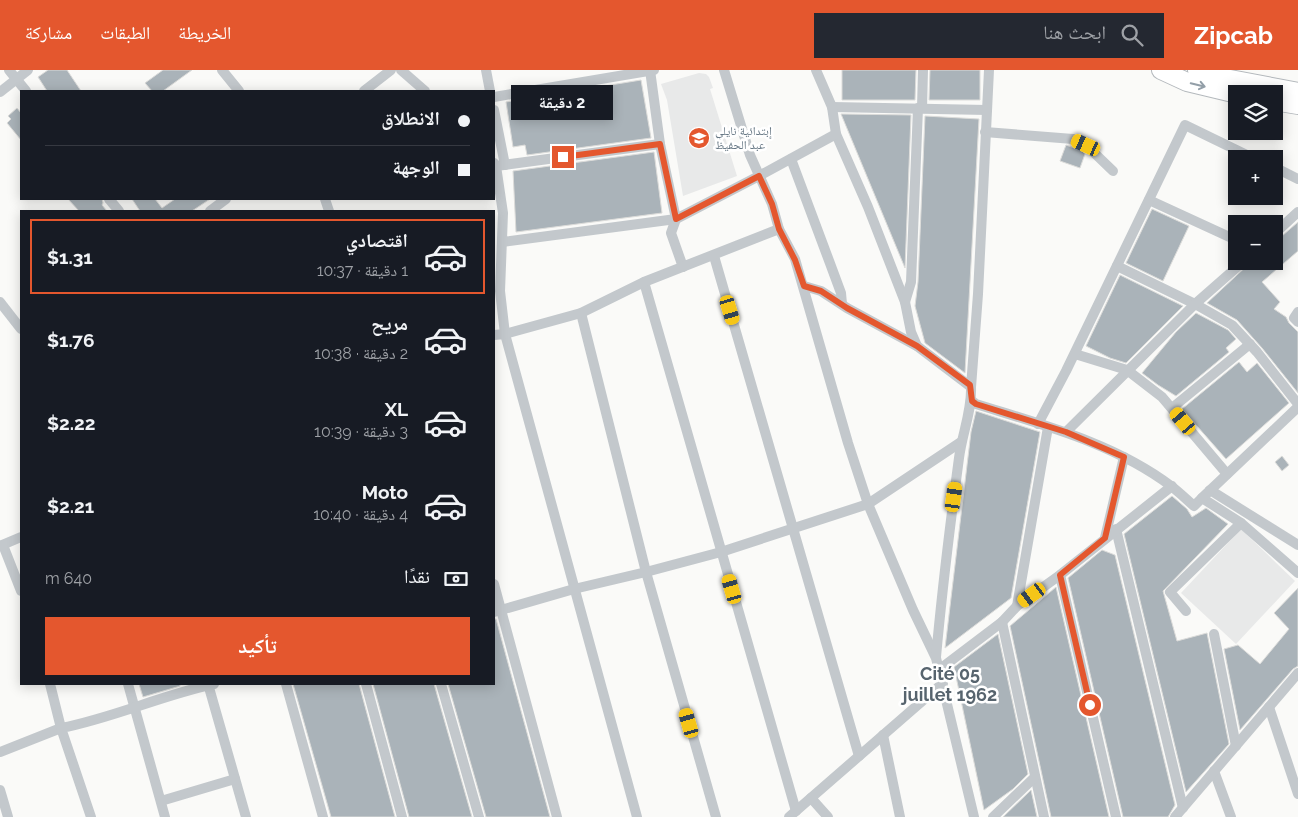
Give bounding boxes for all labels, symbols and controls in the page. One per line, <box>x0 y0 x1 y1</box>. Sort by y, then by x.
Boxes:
search box <box>814 13 1164 58</box>
text: ابحث هنا <box>1043 21 1106 43</box>
icon: search <box>1118 21 1146 49</box>
text: Zipcab <box>1194 21 1273 50</box>
text: مشاركة <box>25 22 72 43</box>
text: الطبقات <box>100 22 150 43</box>
text: الخريطة <box>178 22 231 43</box>
one-way arrow <box>1189 81 1205 90</box>
callout: 2 دقيقة <box>512 84 614 119</box>
map controls <box>1228 85 1283 270</box>
button: layers <box>1228 85 1283 140</box>
text: 2 دقيقة <box>539 93 585 112</box>
text: الانطلاق <box>381 107 440 129</box>
place label: إبتدائية نايلي عبد الحفيظ <box>715 124 772 152</box>
school or university icon: إبتدائية نايلي عبد الحفيظ <box>687 126 711 150</box>
car <box>1069 132 1102 158</box>
route end <box>552 146 574 168</box>
button: + <box>1228 150 1283 205</box>
text: الوجهة <box>392 156 440 178</box>
button: − <box>1228 215 1283 270</box>
text: اقتصادي <box>346 229 408 251</box>
icon: car <box>423 234 468 279</box>
text: $1.31 <box>47 246 93 268</box>
text: 1 دقيقة · 10:37 <box>317 261 408 280</box>
car <box>718 293 741 327</box>
text: مريح <box>371 312 408 334</box>
icon: car <box>423 317 468 362</box>
text: $1.76 <box>47 329 95 351</box>
text: 2 دقيقة · 10:38 <box>314 344 408 363</box>
text: XL <box>385 398 408 420</box>
icon: car <box>423 400 468 445</box>
car <box>1167 405 1198 437</box>
text: $2.22 <box>47 412 95 434</box>
text: 3 دقيقة · 10:39 <box>314 422 408 441</box>
text: Moto <box>362 481 408 503</box>
car <box>944 481 963 513</box>
icon: car <box>423 483 468 528</box>
text: $2.21 <box>47 495 94 517</box>
text: 4 دقيقة · 10:40 <box>313 505 408 524</box>
text: نقدًا <box>404 565 430 587</box>
icon: cash <box>442 565 470 593</box>
text: 640 m <box>45 569 92 588</box>
car <box>720 573 743 605</box>
car <box>1015 580 1048 610</box>
button: تأكيد <box>45 617 470 675</box>
district label: Cité 05 juillet 1962 <box>900 663 997 705</box>
route start <box>1079 694 1101 716</box>
car <box>677 707 700 739</box>

